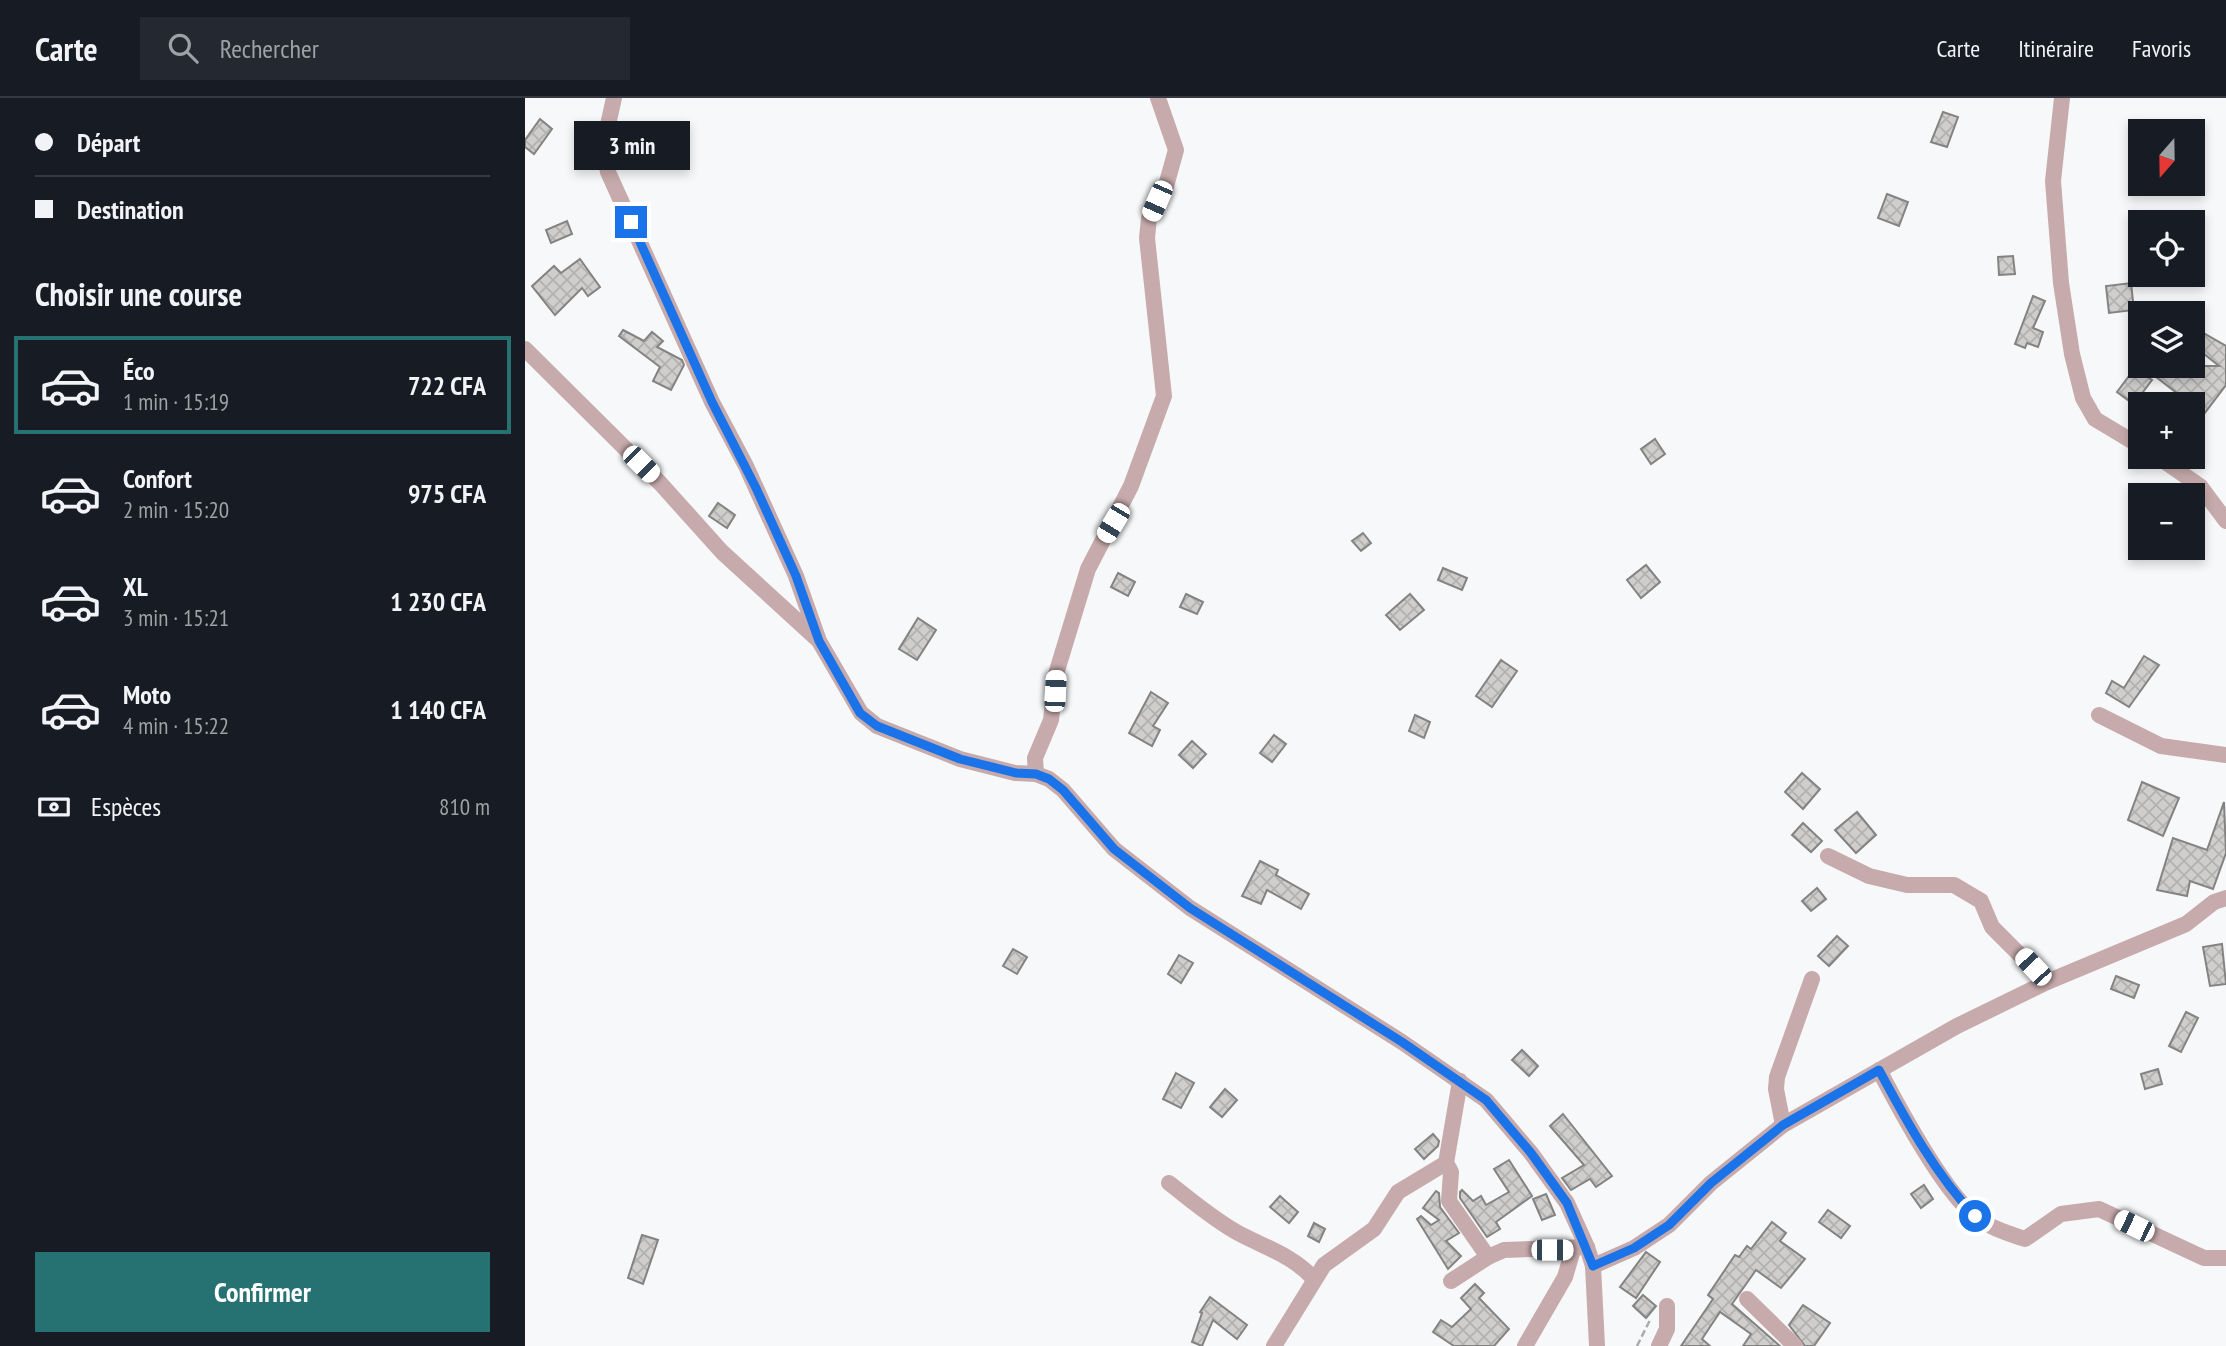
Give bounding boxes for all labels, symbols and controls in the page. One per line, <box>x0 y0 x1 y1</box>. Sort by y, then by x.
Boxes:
search box <box>140 17 630 80</box>
text: Carte <box>35 27 98 70</box>
icon: search <box>164 29 202 67</box>
text: Rechercher <box>220 32 319 65</box>
text: Carte <box>1936 33 1980 64</box>
text: Itinéraire <box>2018 33 2094 64</box>
text: Favoris <box>2132 33 2191 64</box>
north arrow <box>2128 119 2205 196</box>
map controls <box>2128 119 2205 560</box>
callout: 3 min <box>573 121 689 170</box>
text: Départ <box>77 126 140 159</box>
text: 3 min <box>609 131 655 160</box>
car <box>1139 178 1176 224</box>
text: Destination <box>77 193 184 226</box>
route end <box>615 206 647 238</box>
button: locate <box>2128 210 2205 287</box>
text: Choisir une course <box>35 273 242 315</box>
button: layers <box>2128 301 2205 378</box>
icon: car <box>39 354 102 417</box>
text: Éco <box>123 354 155 387</box>
text: 722 CFA <box>408 369 486 402</box>
text: 1 min · 15:19 <box>123 387 229 416</box>
button: + <box>2128 392 2205 469</box>
car <box>619 442 664 486</box>
icon: car <box>39 462 102 525</box>
text: Confort <box>123 462 192 495</box>
text: 975 CFA <box>408 477 486 510</box>
button: − <box>2128 483 2205 560</box>
text: 2 min · 15:20 <box>123 495 229 524</box>
car <box>1094 500 1133 546</box>
icon: car <box>39 570 102 633</box>
text: XL <box>123 570 148 603</box>
text: 1 230 CFA <box>390 585 486 618</box>
text: 3 min · 15:21 <box>123 603 229 632</box>
car <box>1044 669 1067 713</box>
icon: car <box>39 678 102 741</box>
text: Moto <box>123 678 171 711</box>
text: 1 140 CFA <box>390 693 486 726</box>
text: 4 min · 15:22 <box>123 711 229 740</box>
icon: cash <box>35 788 73 826</box>
text: Espèces <box>91 790 161 823</box>
text: 810 m <box>439 792 490 821</box>
car <box>2011 944 2056 990</box>
route start <box>1959 1200 1991 1232</box>
car <box>2111 1207 2158 1245</box>
car <box>1532 1240 1574 1261</box>
button: Confirmer <box>35 1252 490 1332</box>

